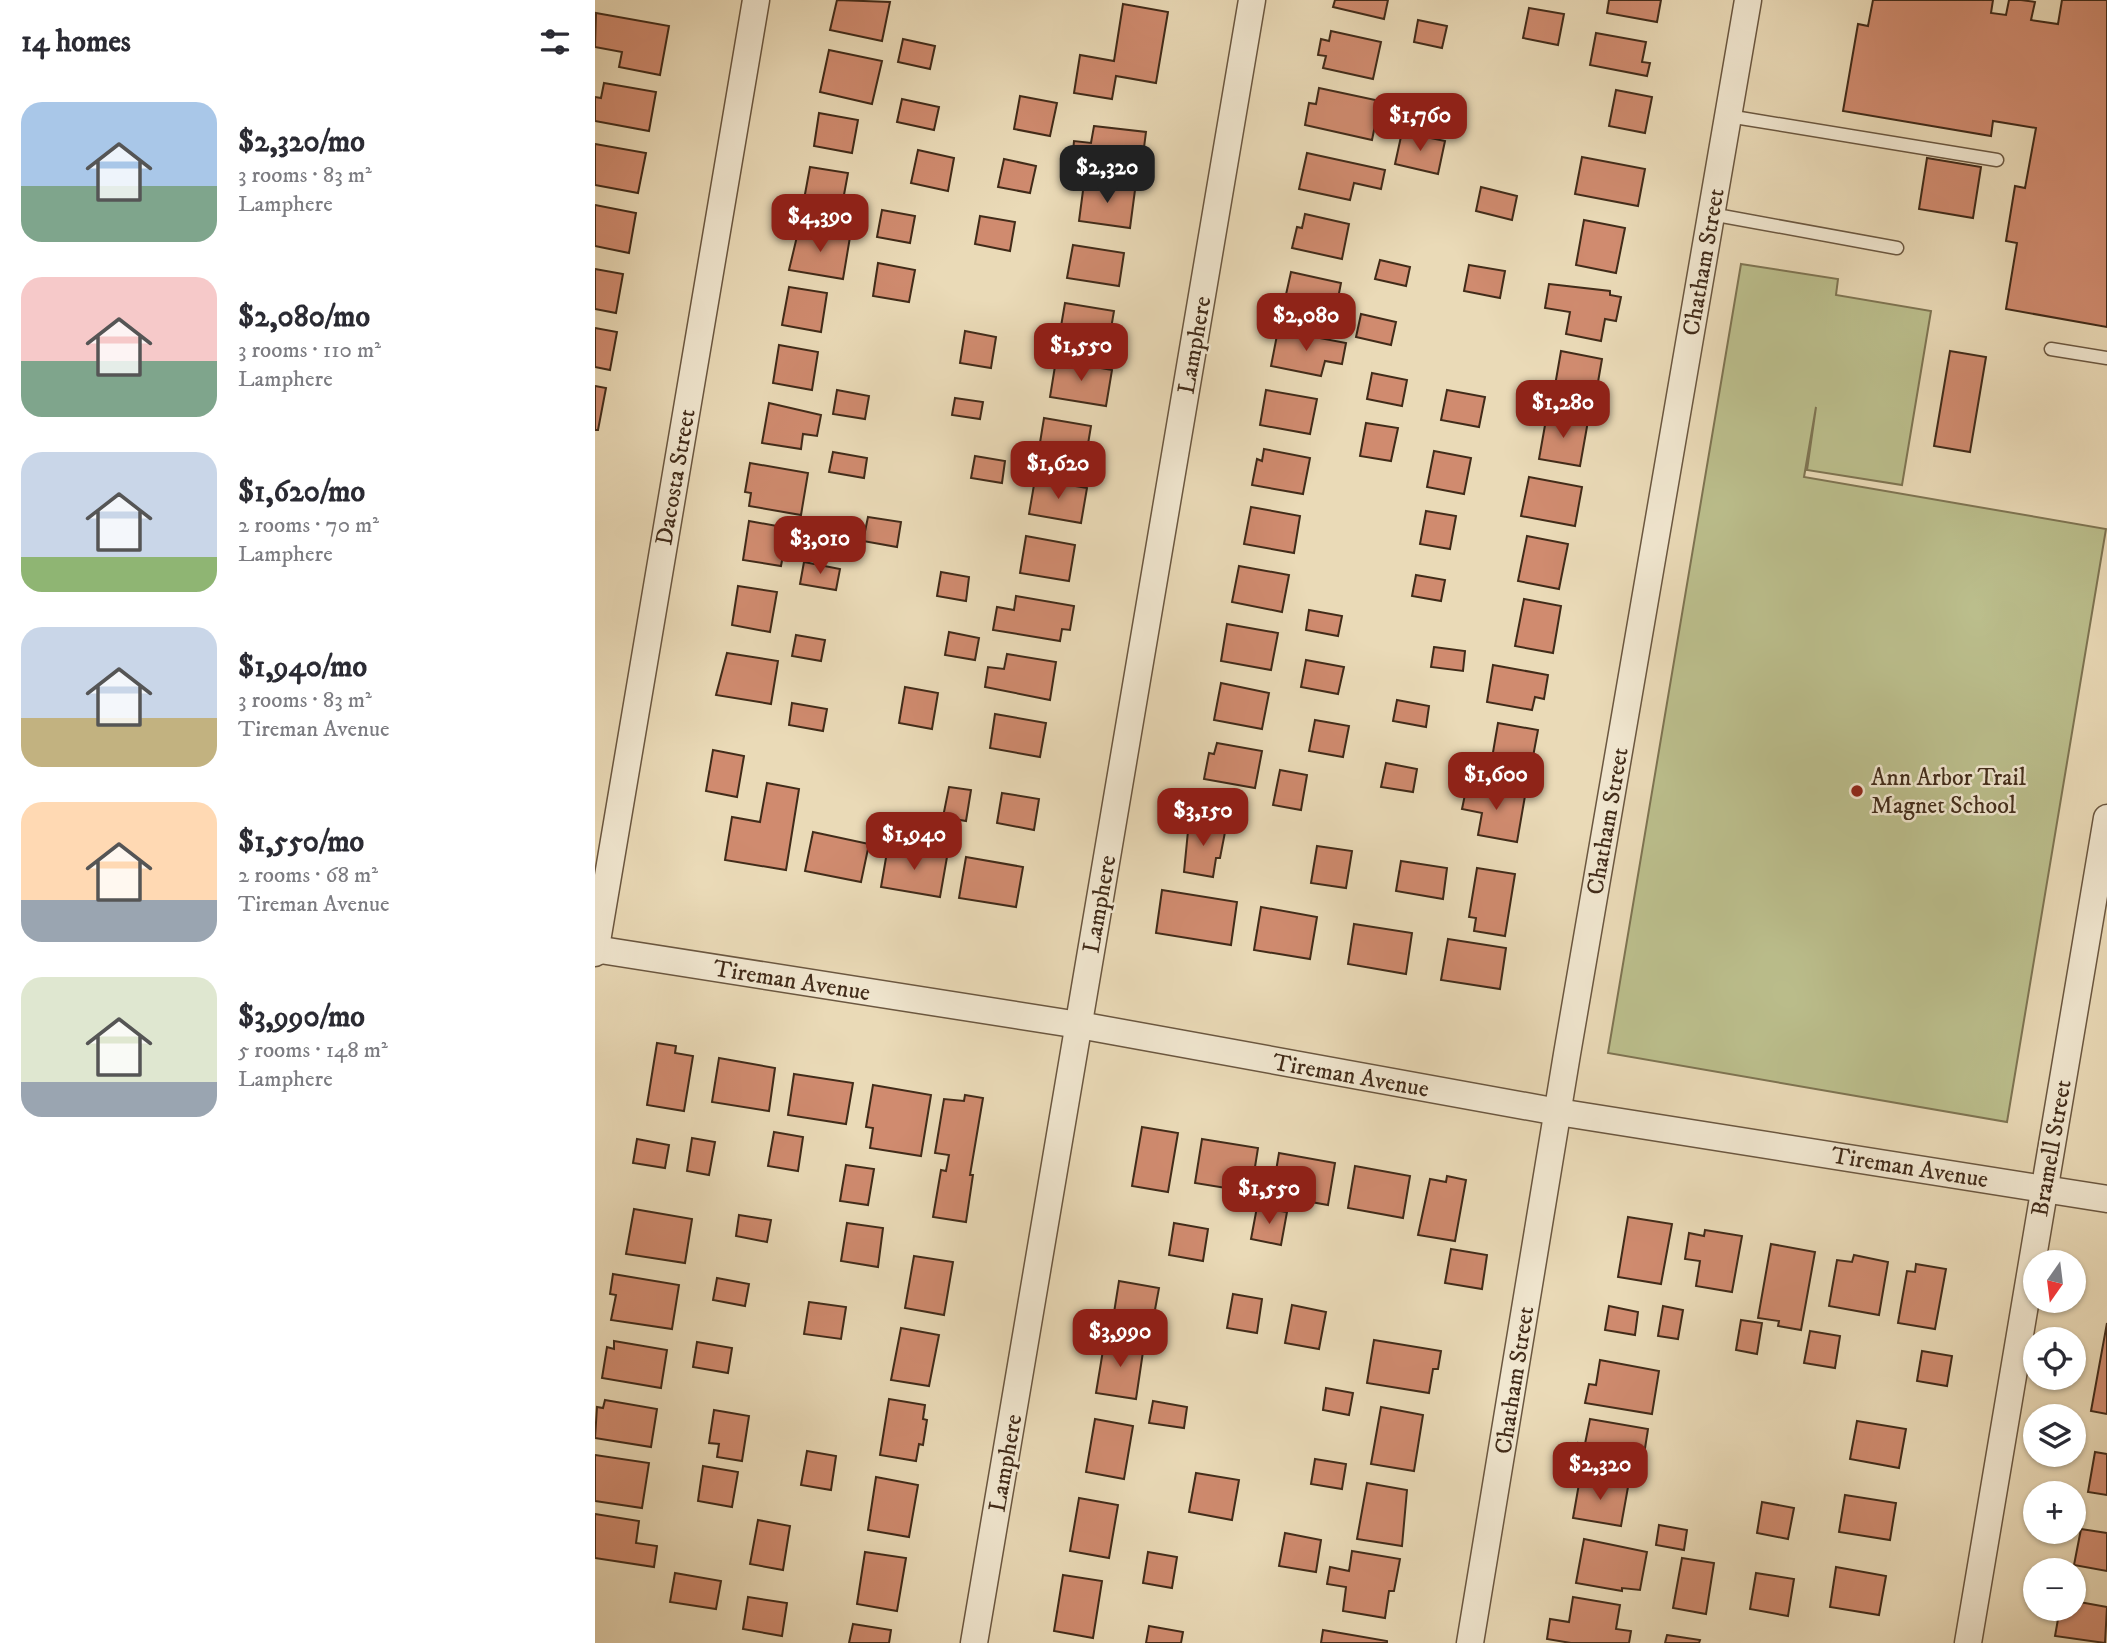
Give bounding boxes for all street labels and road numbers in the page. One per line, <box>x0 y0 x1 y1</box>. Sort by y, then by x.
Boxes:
street label: Chatham Street <box>1676 186 1732 338</box>
street label: Lamphere <box>1172 294 1218 396</box>
street label: Dacosta Street <box>649 406 703 548</box>
street label: Chatham Street <box>1580 745 1636 897</box>
street label: Lamphere <box>1077 853 1123 955</box>
street label: Tireman Avenue <box>711 954 872 1008</box>
street label: Tireman Avenue <box>1270 1047 1431 1105</box>
street label: Bramell Street <box>2025 1077 2079 1219</box>
street label: Tireman Avenue <box>1829 1141 1990 1195</box>
street label: Chatham Street <box>1489 1304 1542 1456</box>
street label: Lamphere <box>983 1412 1029 1514</box>

